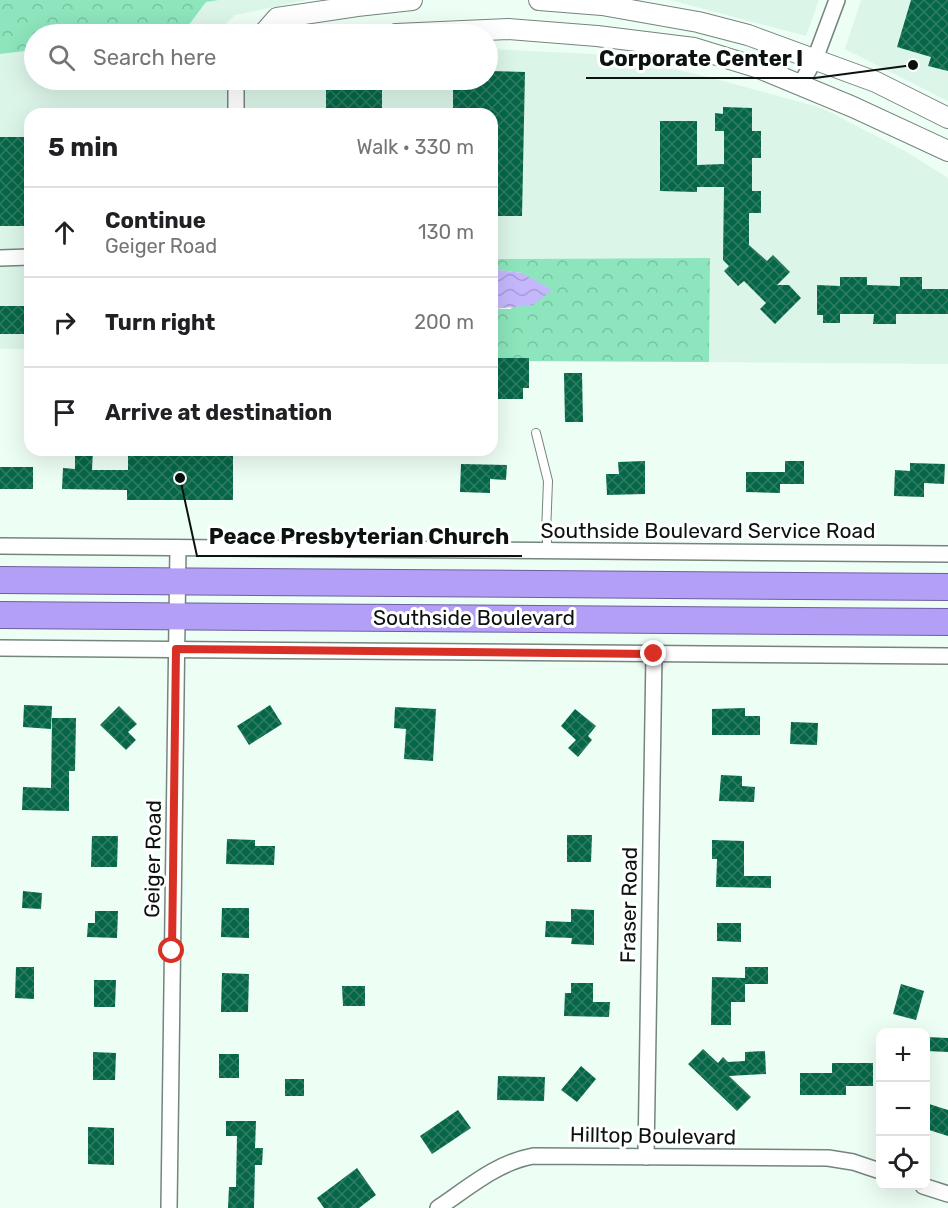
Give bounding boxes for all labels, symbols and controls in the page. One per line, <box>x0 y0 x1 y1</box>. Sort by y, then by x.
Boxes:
search box <box>24 24 498 90</box>
callout: Corporate Center I <box>586 38 815 78</box>
icon: search <box>45 41 78 74</box>
text: Search here <box>93 44 216 71</box>
text: Corporate Center I <box>599 45 803 72</box>
text: 5 min <box>48 132 118 163</box>
text: Walk · 330 m <box>357 135 474 159</box>
text: Continue <box>105 207 206 234</box>
icon: ahead <box>48 216 81 249</box>
text: 130 m <box>418 220 474 244</box>
text: Geiger Road <box>105 234 217 258</box>
icon: right <box>48 306 81 339</box>
text: Turn right <box>105 309 215 336</box>
text: 200 m <box>414 310 474 334</box>
icon: arrive <box>48 396 81 429</box>
text: Arrive at destination <box>105 399 332 426</box>
callout: Peace Presbyterian Church <box>197 516 522 556</box>
street label: Southside Boulevard Service Road <box>540 518 876 543</box>
text: Peace Presbyterian Church <box>209 523 509 550</box>
street label: Southside Boulevard <box>373 605 575 630</box>
route end <box>640 640 666 666</box>
street label: Geiger Road <box>139 800 166 918</box>
street label: Fraser Road <box>615 847 642 963</box>
route start <box>158 937 184 963</box>
map controls <box>876 1028 930 1190</box>
button: + <box>876 1028 930 1082</box>
button: − <box>876 1082 930 1136</box>
street label: Hilltop Boulevard <box>570 1122 736 1149</box>
button: locate <box>876 1136 930 1190</box>

